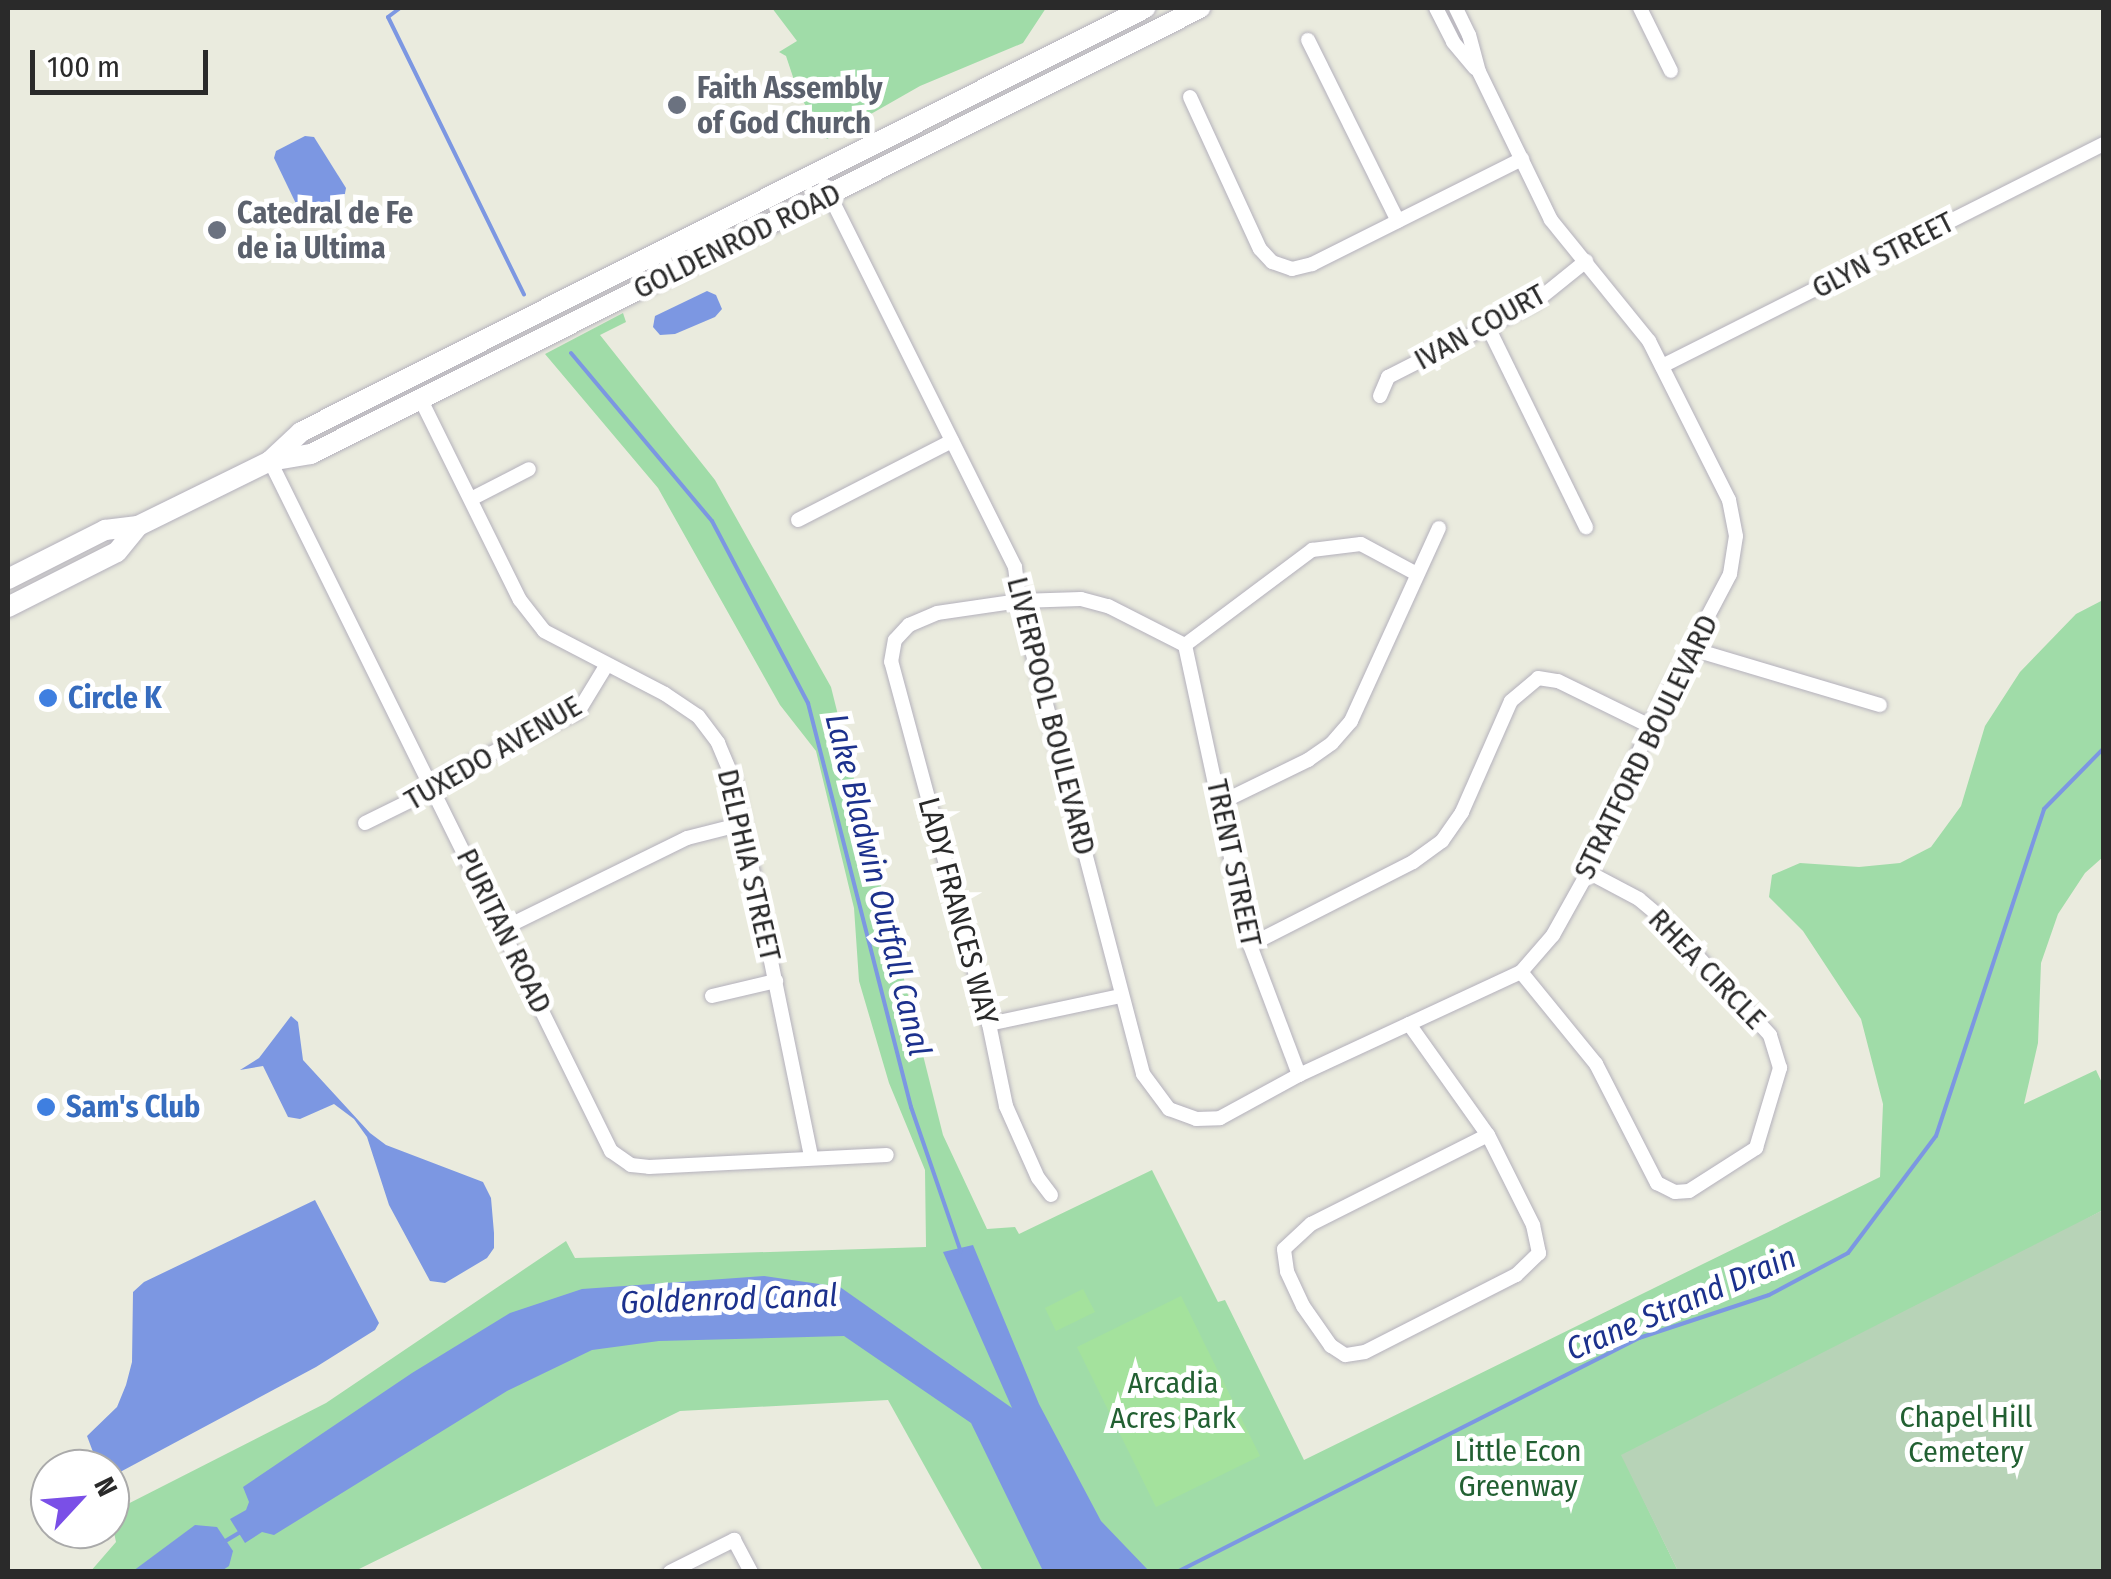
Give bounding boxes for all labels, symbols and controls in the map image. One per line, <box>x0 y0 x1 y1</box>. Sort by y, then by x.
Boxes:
scale bar <box>35 30 212 92</box>
text: 100 m <box>47 49 120 85</box>
place label: Faith Assembly of God Church <box>697 70 883 140</box>
marker: Faith Assembly of God Church <box>666 94 688 116</box>
street label: GOLDENROD ROAD <box>627 175 847 307</box>
place label: Catedral de Fe de ia Ultima <box>237 195 413 266</box>
street label: GLYN STREET <box>1806 204 1960 306</box>
marker: Catedral de Fe de ia Ultima <box>206 219 228 241</box>
street label: IVAN COURT <box>1408 276 1552 378</box>
street label: LIVERPOOL BOULEVARD <box>999 573 1103 859</box>
street label: STRATFORD BOULEVARD <box>1566 609 1726 885</box>
place label: Circle K <box>68 680 162 716</box>
marker: Circle K <box>37 687 59 709</box>
street label: TUXEDO AVENUE <box>398 688 588 818</box>
water label: Lake Bladwin Outfall Canal <box>817 710 939 1060</box>
street label: DELPHIA STREET <box>709 766 789 964</box>
street label: TRENT STREET <box>1199 776 1269 950</box>
street label: LADY FRANCES WAY <box>910 793 1006 1029</box>
street label: PURITAN ROAD <box>449 843 559 1019</box>
street label: RHEA CIRCLE <box>1641 901 1773 1037</box>
place label: Sam's Club <box>66 1089 200 1125</box>
marker: Sam's Club <box>35 1096 57 1118</box>
water label: Crane Strand Drain <box>1560 1237 1802 1369</box>
water label: Goldenrod Canal <box>620 1276 838 1322</box>
park label: Arcadia Acres Park <box>1110 1365 1236 1436</box>
park label: Chapel Hill Cemetery <box>1900 1399 2032 1470</box>
park label: Little Econ Greenway <box>1454 1433 1582 1504</box>
north arrow <box>30 1449 130 1549</box>
text: N <box>87 1472 124 1501</box>

